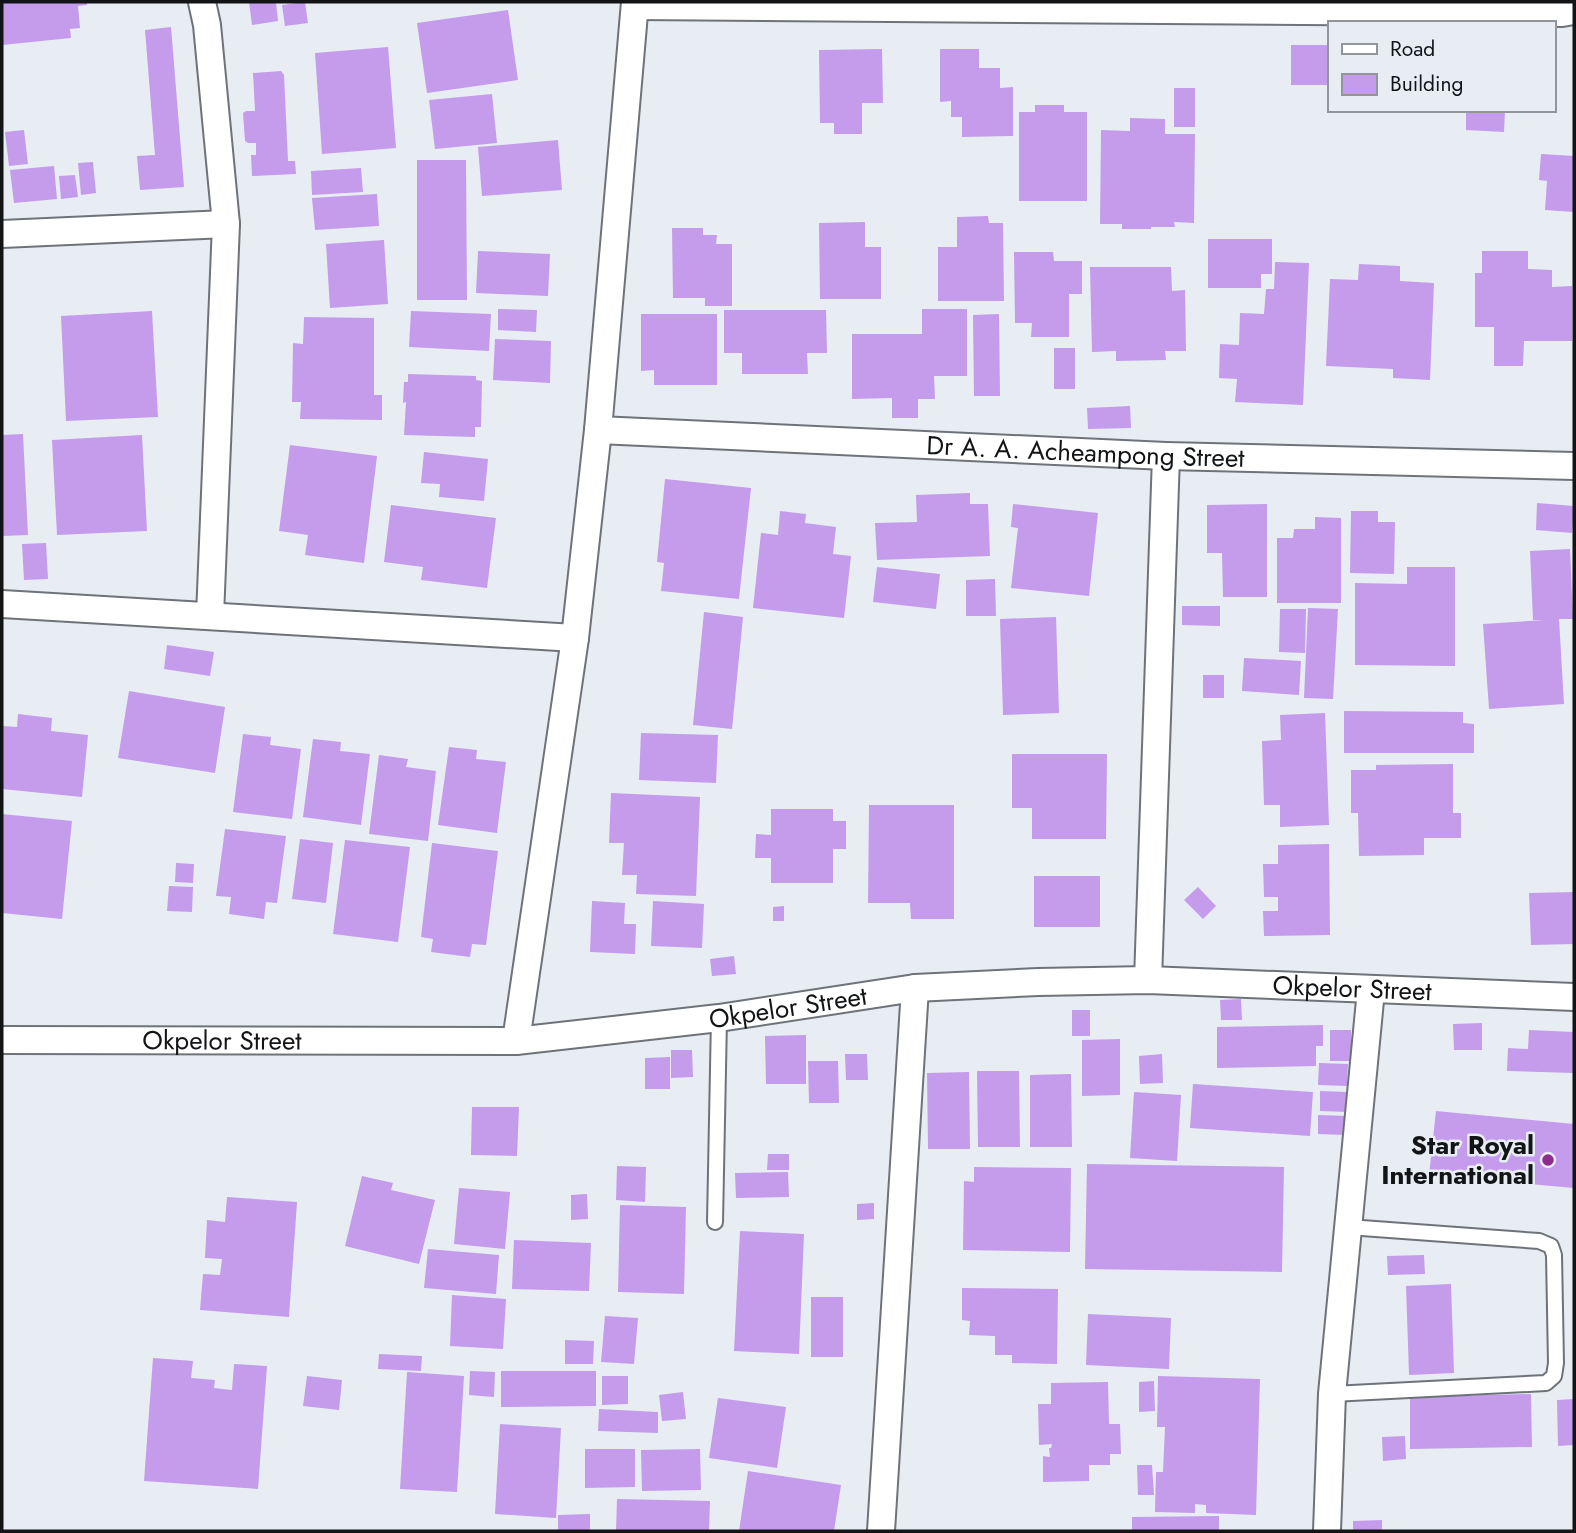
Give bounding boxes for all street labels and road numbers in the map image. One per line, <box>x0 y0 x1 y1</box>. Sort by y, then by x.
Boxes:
street label: Dr A. A. Acheampong Street <box>926 426 1246 477</box>
street label: Okpelor Street <box>1272 966 1433 1010</box>
street label: Okpelor Street <box>706 977 870 1038</box>
street label: Okpelor Street <box>142 1021 302 1060</box>

